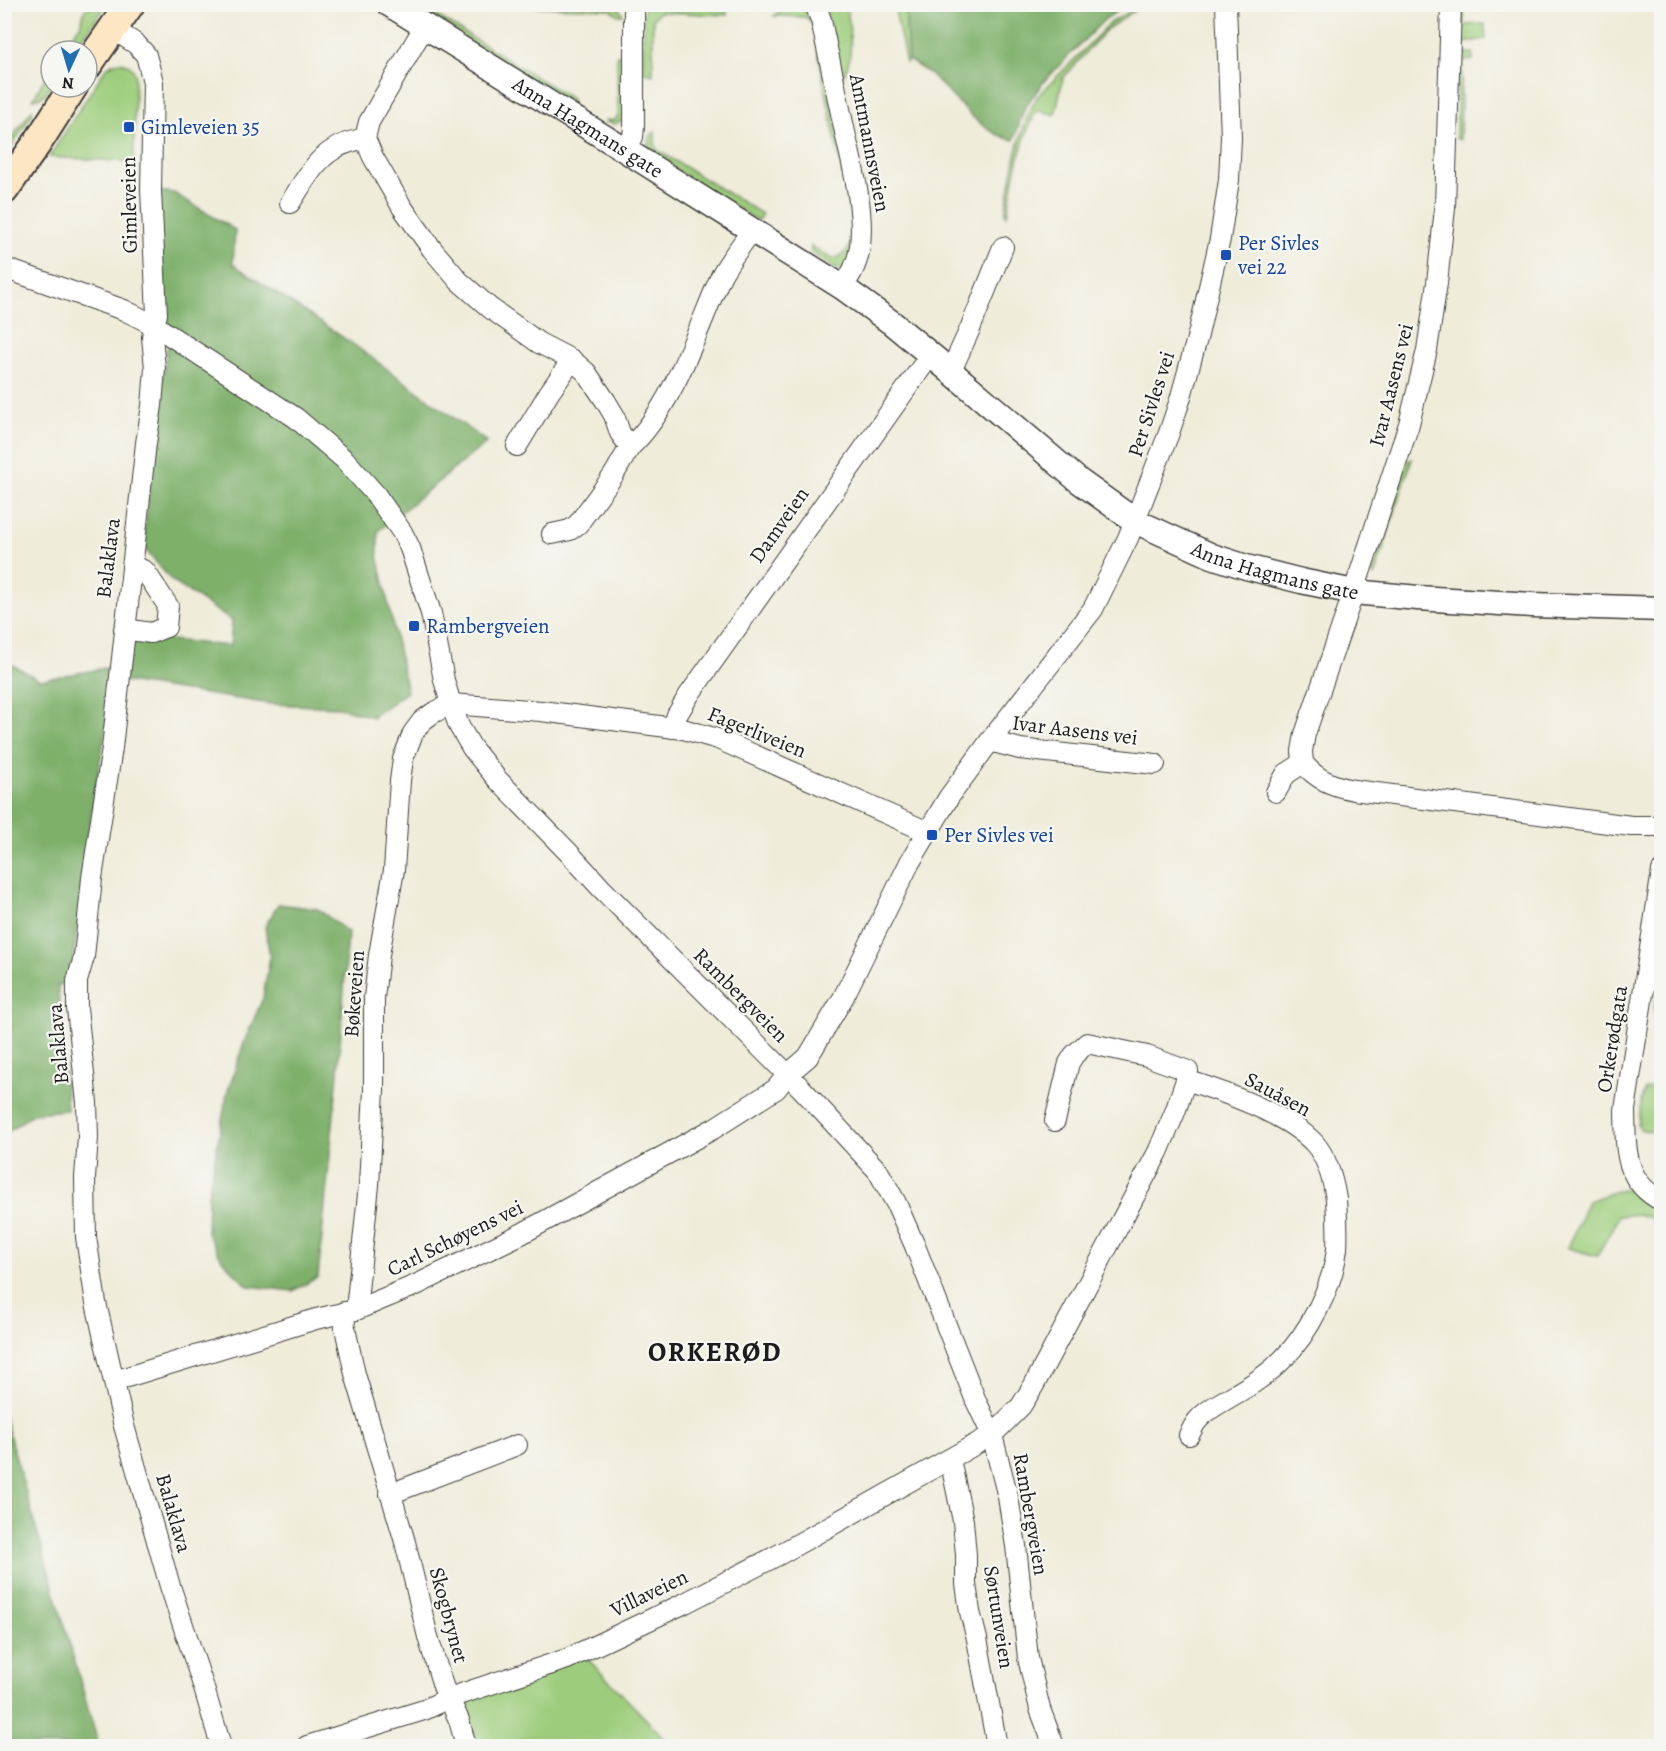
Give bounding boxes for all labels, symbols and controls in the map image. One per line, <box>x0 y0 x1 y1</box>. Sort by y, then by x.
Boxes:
north arrow <box>39 39 99 99</box>
street label: Anna Hagmans gate <box>506 69 669 185</box>
street label: Amtmannsveien <box>843 71 897 214</box>
text: N <box>61 72 75 94</box>
place label: Gimleveien 35 <box>141 113 260 141</box>
marker: Gimleveien 35 <box>122 120 136 134</box>
street label: Gimleveien <box>114 156 144 254</box>
place label: Per Sivles vei 22 <box>1237 229 1319 281</box>
marker: Per Sivles vei 22 <box>1219 248 1233 262</box>
street label: Ivar Aasens vei <box>1362 320 1420 450</box>
street label: Per Sivles vei <box>1121 347 1181 461</box>
street label: Damveien <box>743 481 815 569</box>
street label: Balaklava <box>89 516 127 600</box>
street label: Anna Hagmans gate <box>1186 534 1361 607</box>
place label: Rambergveien <box>426 612 550 640</box>
marker: Rambergveien <box>407 619 421 633</box>
street label: Fagerliveien <box>704 700 810 764</box>
street label: Ivar Aasens vei <box>1011 708 1139 752</box>
place label: Per Sivles vei <box>944 821 1054 849</box>
marker: Per Sivles vei <box>925 828 939 842</box>
street label: Rambergveien <box>687 941 795 1049</box>
street label: Bøkeveien <box>337 949 371 1039</box>
street label: Orkerødgata <box>1590 983 1634 1095</box>
street label: Balaklava <box>41 1002 75 1086</box>
street label: Sauåsen <box>1240 1065 1316 1123</box>
street label: Carl Schøyens vei <box>382 1193 528 1283</box>
district label: ORKERØD <box>648 1334 782 1370</box>
street label: Rambergveien <box>1006 1451 1056 1577</box>
street label: Balaklava <box>149 1470 199 1556</box>
street label: Villaveien <box>605 1562 692 1624</box>
street label: Skogbrynet <box>423 1564 475 1666</box>
street label: Sørtunveien <box>977 1564 1021 1670</box>

